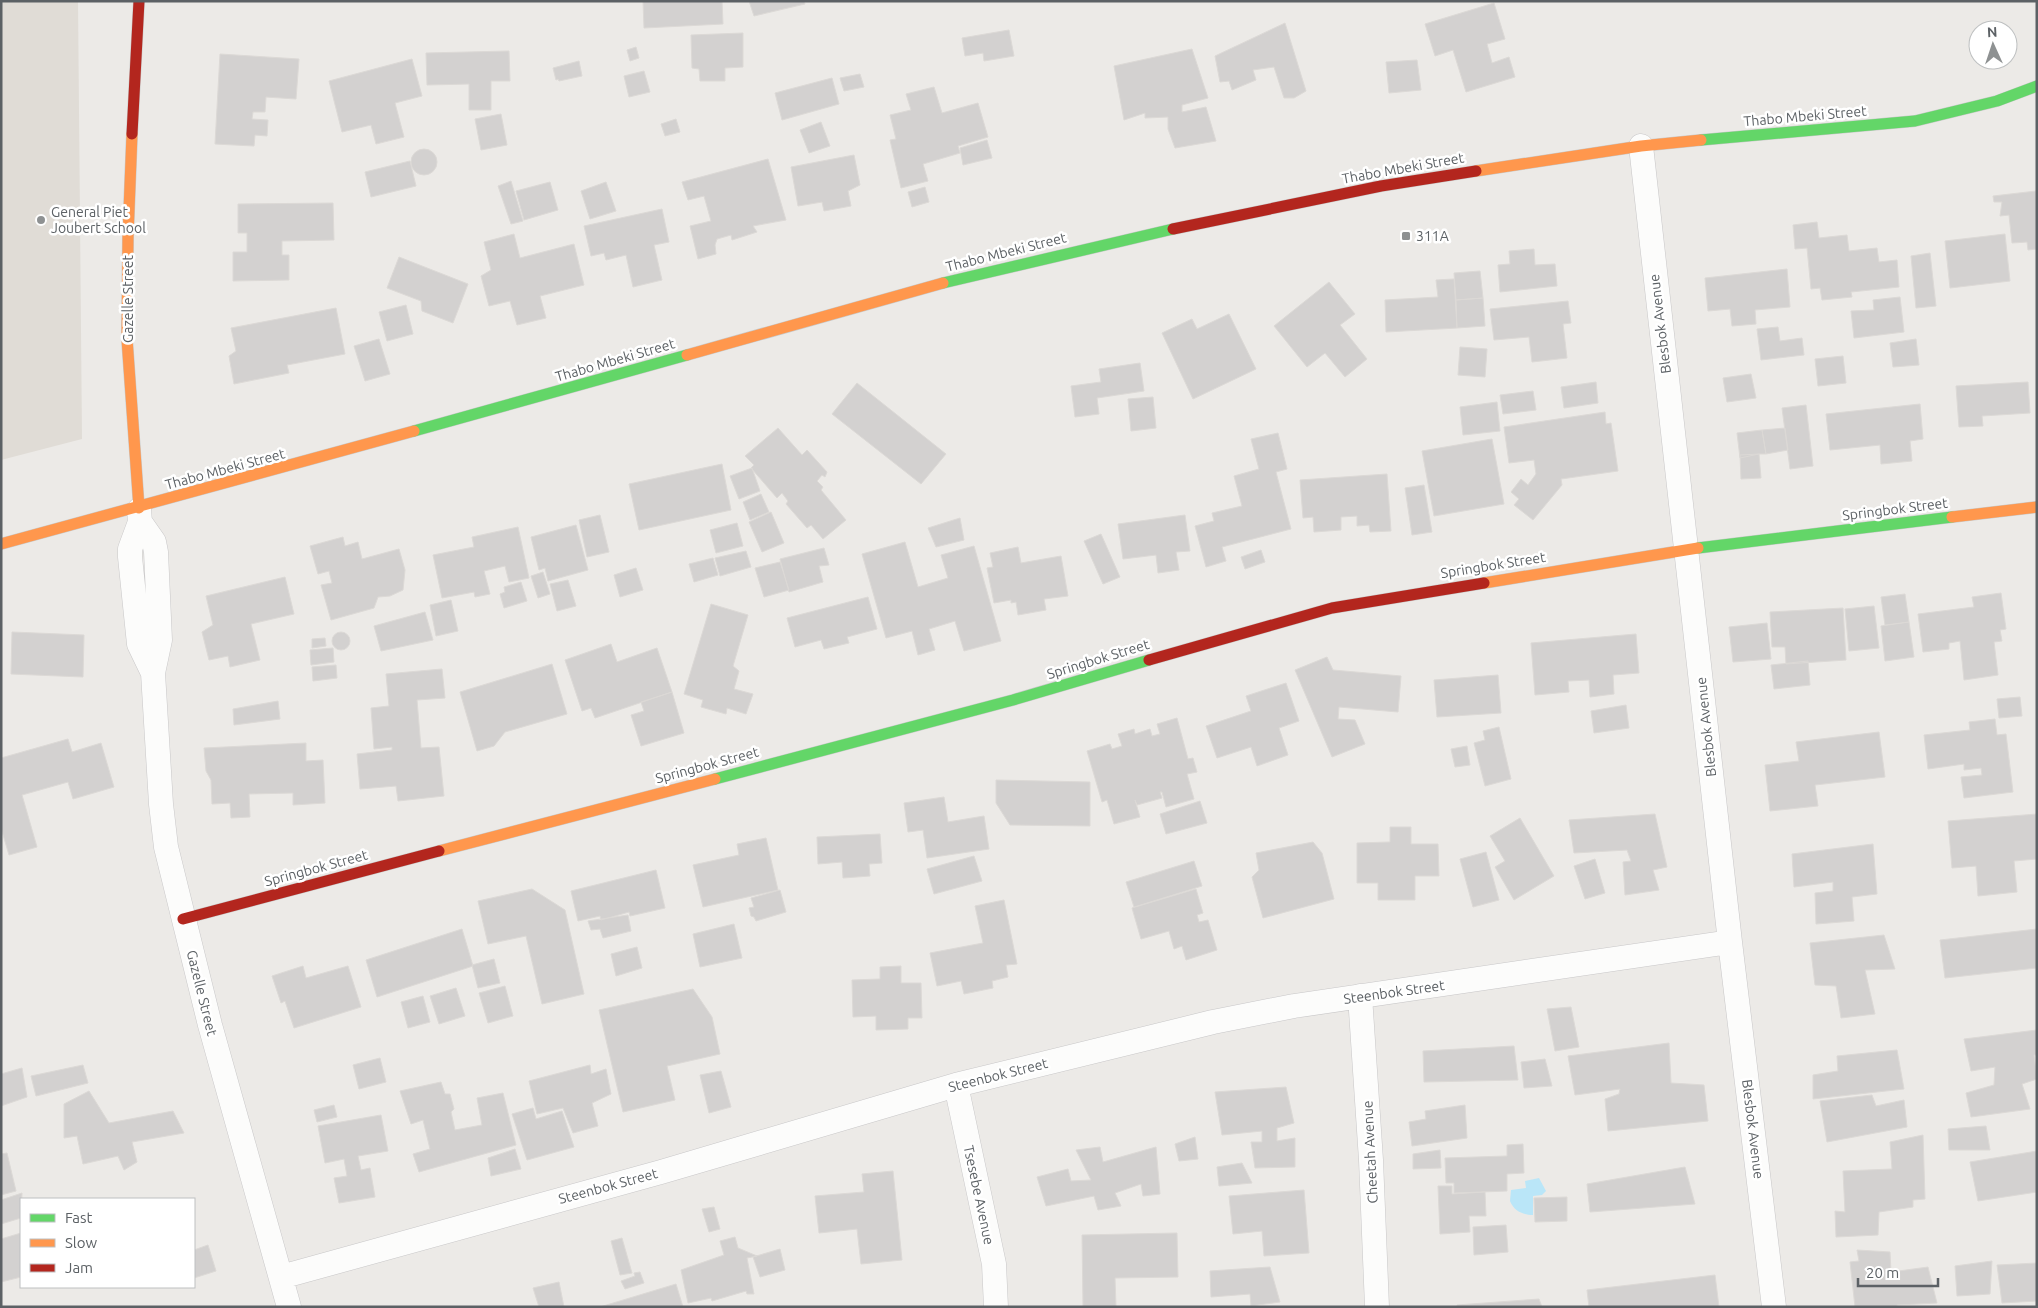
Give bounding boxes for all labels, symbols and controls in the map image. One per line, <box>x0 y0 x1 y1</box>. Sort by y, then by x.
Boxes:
north arrow <box>1968 20 2018 70</box>
text: N <box>1987 24 1998 40</box>
street label: Thabo Mbeki Street <box>1743 103 1868 129</box>
street label: Thabo Mbeki Street <box>1341 149 1466 187</box>
place label: General Piet Joubert School <box>51 204 146 236</box>
marker: General Piet Joubert School <box>35 214 47 226</box>
place label: 311A <box>1416 228 1449 244</box>
street label: Thabo Mbeki Street <box>944 229 1068 275</box>
marker: 311A <box>1400 230 1412 242</box>
street label: Gazelle Street <box>120 255 136 343</box>
street label: Blesbok Avenue <box>1646 273 1674 375</box>
street label: Thabo Mbeki Street <box>553 335 677 385</box>
street label: Thabo Mbeki Street <box>163 445 287 493</box>
street label: Springbok Street <box>1841 495 1949 523</box>
street label: Springbok Street <box>1439 549 1547 581</box>
street label: Springbok Street <box>1045 636 1152 682</box>
street label: Blesbok Avenue <box>1693 676 1719 778</box>
street label: Springbok Street <box>654 743 761 786</box>
street label: Springbok Street <box>263 846 370 889</box>
street label: Gazelle Street <box>184 948 221 1038</box>
street label: Steenbok Street <box>1342 977 1446 1007</box>
street label: Steenbok Street <box>947 1055 1050 1095</box>
street label: Blesbok Avenue <box>1739 1078 1767 1180</box>
street label: Cheetah Avenue <box>1359 1100 1381 1204</box>
street label: Tsesebe Avenue <box>961 1144 997 1246</box>
street label: Steenbok Street <box>557 1165 660 1207</box>
legend <box>20 1198 195 1288</box>
text: Fast <box>65 1209 93 1226</box>
text: Slow <box>65 1234 98 1251</box>
scale bar <box>1858 1256 1938 1288</box>
text: Jam <box>65 1259 93 1276</box>
text: 20 m <box>1866 1264 1899 1281</box>

